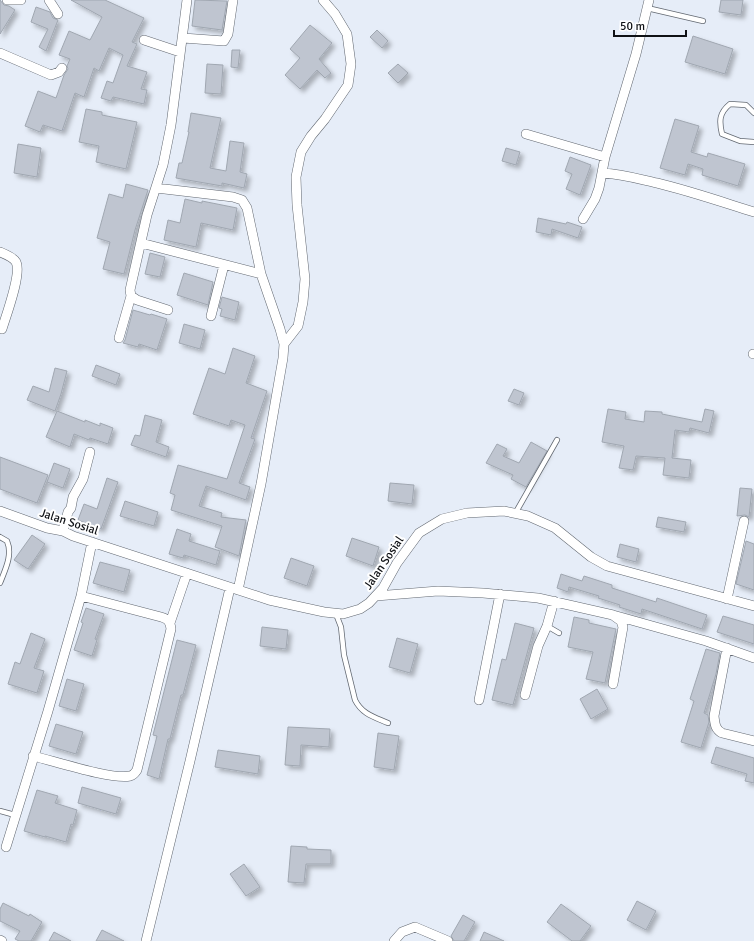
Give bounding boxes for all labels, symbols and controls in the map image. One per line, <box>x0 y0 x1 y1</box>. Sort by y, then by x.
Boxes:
scale bar <box>614 12 686 38</box>
text: 50 m <box>620 19 645 34</box>
street label: Jalan Sosial <box>38 505 101 539</box>
street label: Jalan Sosial <box>361 533 408 592</box>

